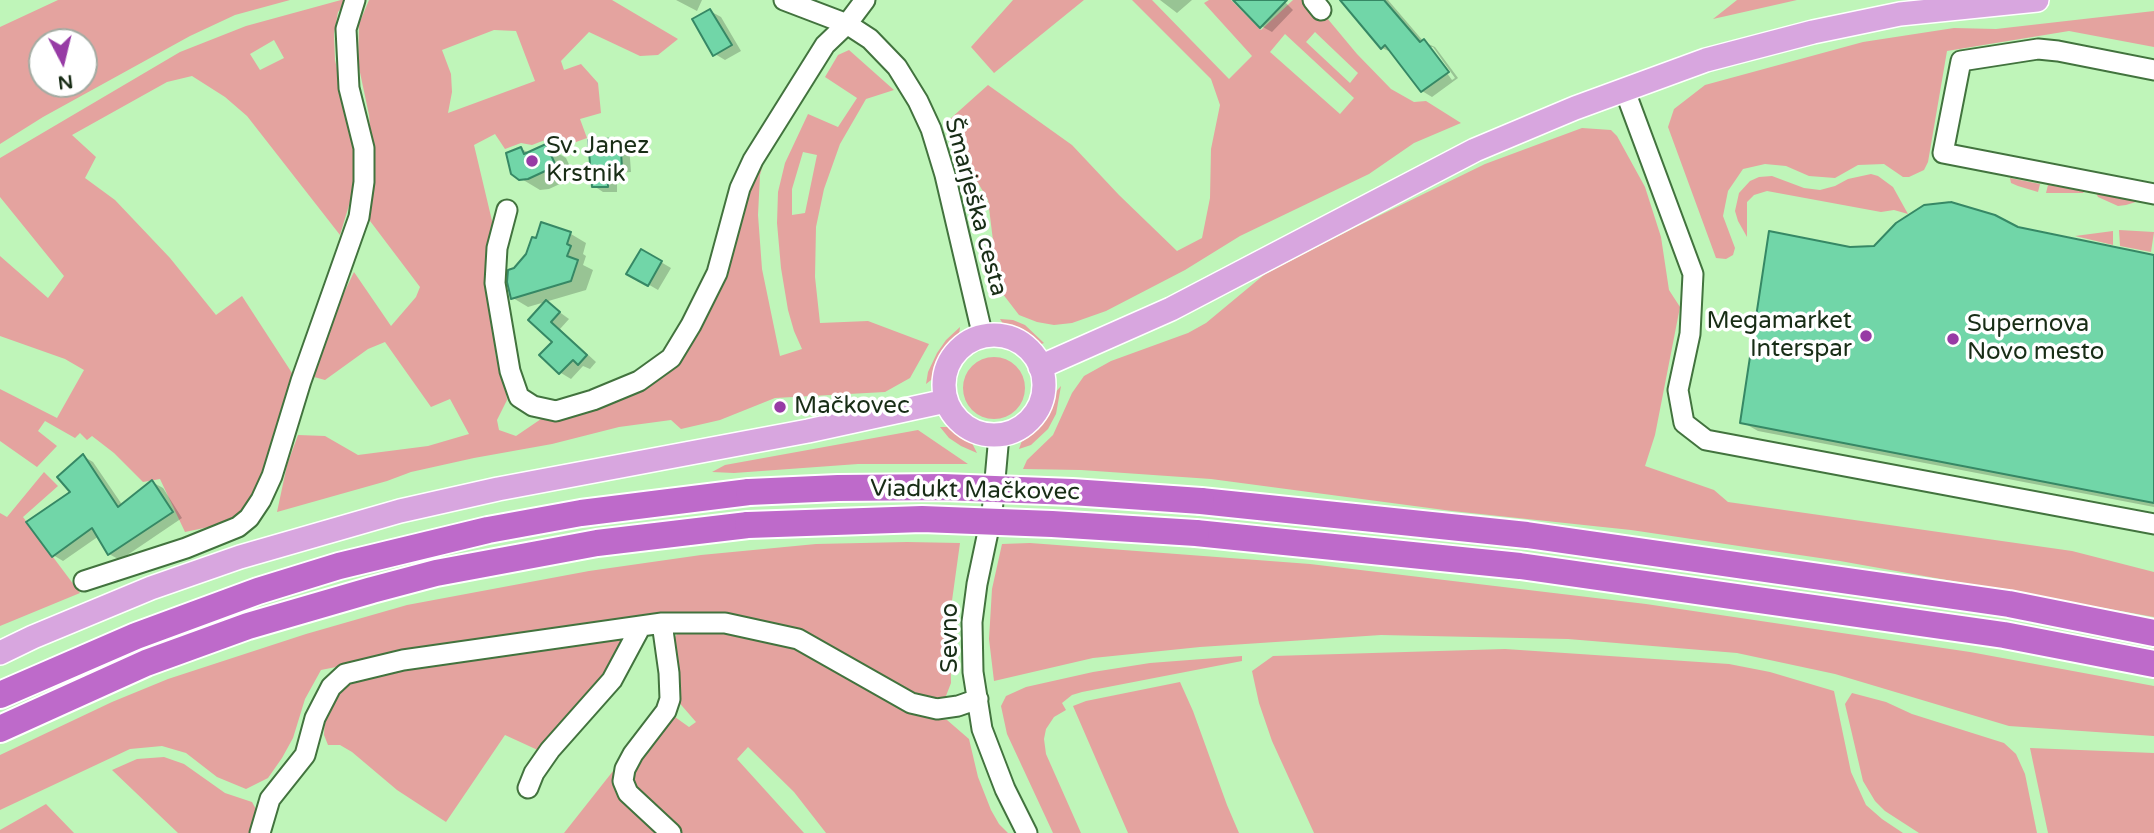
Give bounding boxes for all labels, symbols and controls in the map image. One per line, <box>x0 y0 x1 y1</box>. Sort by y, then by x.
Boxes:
north arrow <box>28 28 98 98</box>
text: N <box>56 70 74 94</box>
street label: Šmarješka cesta <box>937 115 1013 299</box>
place label: Sv. Janez Krstnik <box>546 133 649 189</box>
marker: Sv. Janez Krstnik <box>524 153 540 169</box>
place label: Megamarket Interspar <box>1707 308 1852 364</box>
place label: Supernova Novo mesto <box>1967 311 2104 367</box>
marker: Megamarket Interspar <box>1858 328 1874 344</box>
marker: Supernova Novo mesto <box>1945 331 1961 347</box>
place label: Mačkovec <box>794 393 910 421</box>
marker: Mačkovec <box>772 399 788 415</box>
street label: Viadukt Mačkovec <box>870 475 1080 507</box>
street label: Sevno <box>937 603 965 673</box>

